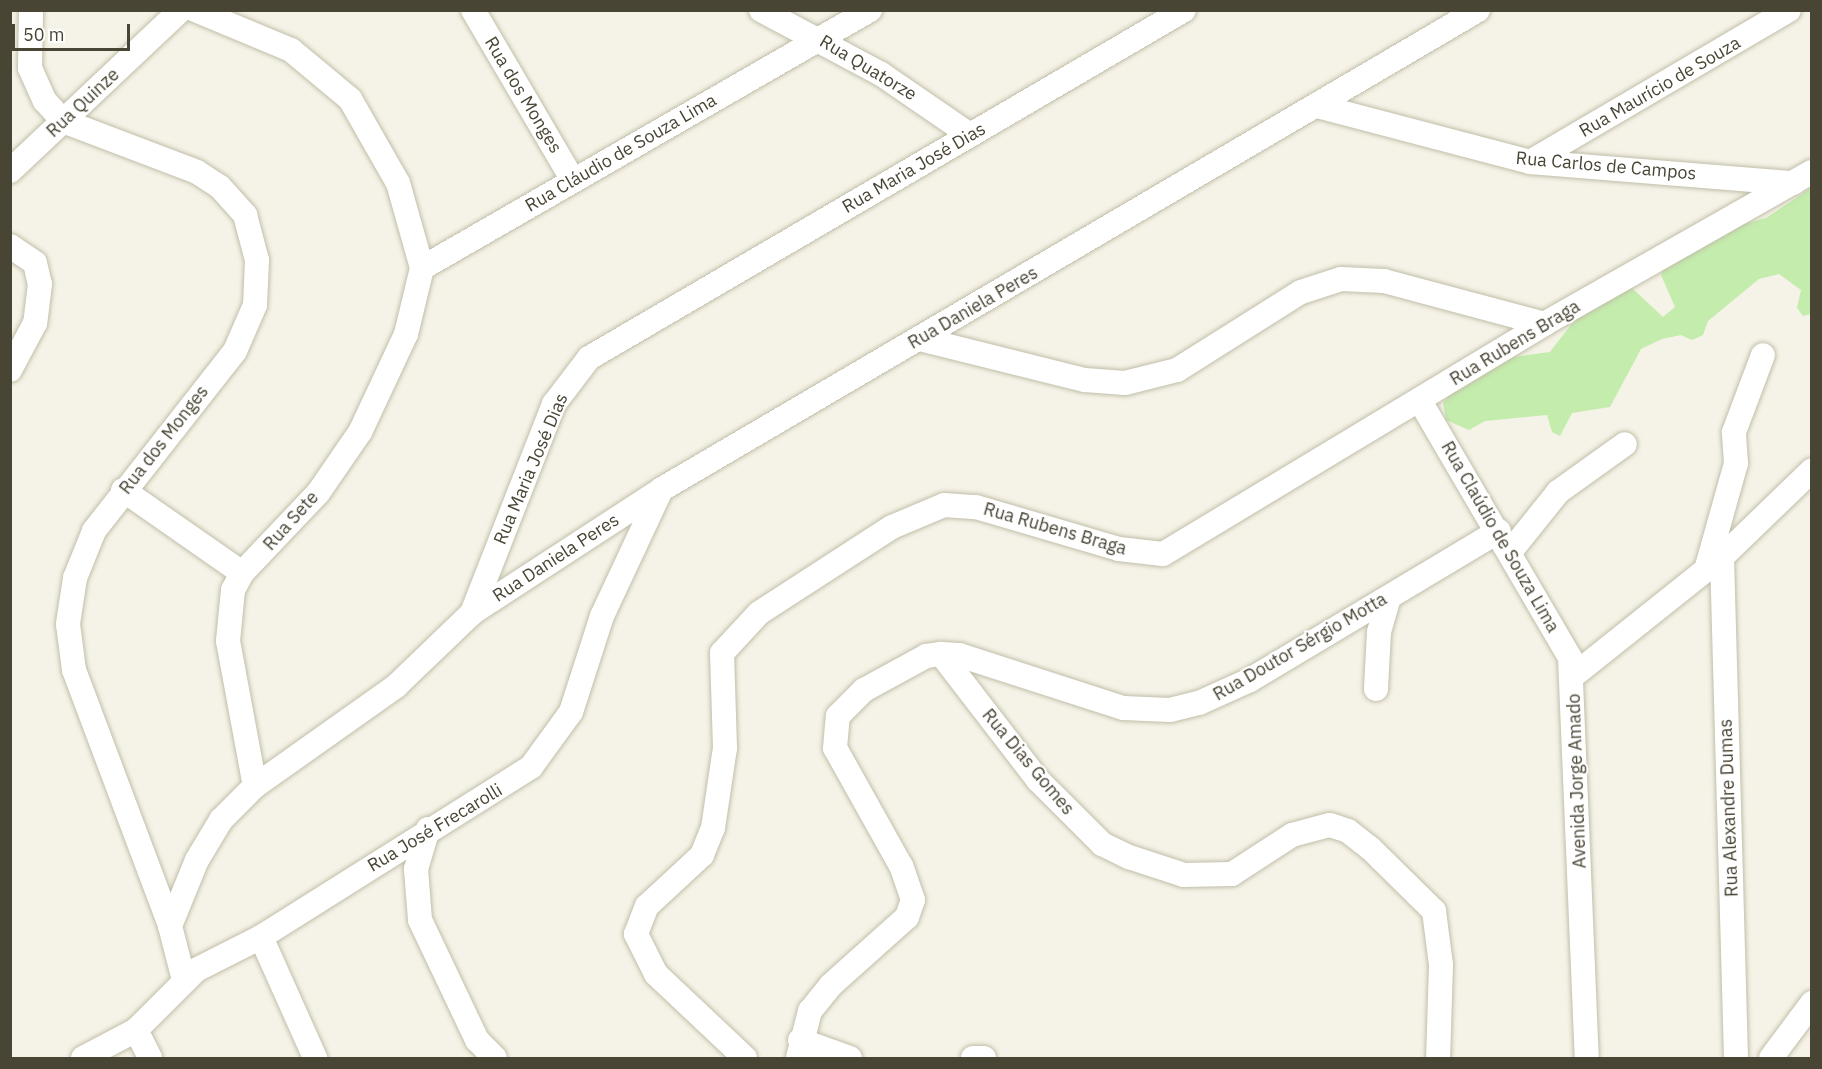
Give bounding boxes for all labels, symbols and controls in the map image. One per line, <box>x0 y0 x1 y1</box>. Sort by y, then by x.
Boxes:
scale bar <box>15 12 134 50</box>
text: 50 m <box>23 23 65 46</box>
street label: Rua Quatorze <box>816 31 920 105</box>
street label: Rua Maurício de Souza <box>1576 32 1744 142</box>
street label: Rua dos Monges <box>480 33 566 157</box>
street label: Rua Quinze <box>42 64 124 142</box>
street label: Rua Cláudio de Souza Lima <box>522 89 720 217</box>
street label: Rua Maria José Dias <box>838 118 990 218</box>
street label: Rua Carlos de Campos <box>1515 147 1697 185</box>
street label: Rua Daniela Peres <box>904 262 1042 354</box>
street label: Rua Rubens Braga <box>1446 296 1584 390</box>
street label: Rua dos Monges <box>115 381 213 499</box>
street label: Rua Maria José Dias <box>489 390 573 548</box>
street label: Rua Claúdio de Souza Lima <box>1436 438 1564 636</box>
street label: Rua Sete <box>259 487 323 555</box>
street label: Rua Rubens Braga <box>981 498 1129 560</box>
street label: Rua Daniela Peres <box>489 509 623 607</box>
street label: Rua Doutor Sérgio Motta <box>1209 588 1391 706</box>
street label: Avenida Jorge Amado <box>1563 693 1591 869</box>
street label: Rua Dias Gomes <box>977 705 1079 819</box>
street label: Rua Alexandre Dumas <box>1715 719 1743 897</box>
street label: Rua José Frecarolli <box>364 779 506 877</box>

